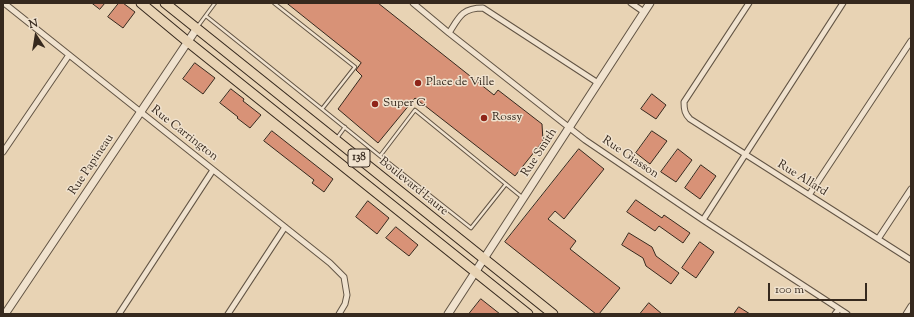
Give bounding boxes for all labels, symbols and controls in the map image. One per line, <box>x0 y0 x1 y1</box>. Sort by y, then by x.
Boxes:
north arrow <box>16 16 56 56</box>
text: N <box>28 16 39 33</box>
place label: Place de Ville <box>426 76 494 90</box>
marker: Place de Ville <box>413 78 423 88</box>
place label: Super C <box>383 97 426 111</box>
marker: Super C <box>370 99 380 109</box>
street label: Rue Carrington <box>148 103 220 165</box>
place label: Rossy <box>492 111 522 125</box>
marker: Rossy <box>479 113 489 123</box>
street label: Rue Smith <box>519 126 561 180</box>
street label: Rue Papineau <box>66 132 118 198</box>
street label: Rue Giasson <box>599 134 661 182</box>
road number: 138 <box>348 149 370 167</box>
street label: Boulevard Laure <box>376 155 450 219</box>
street label: Rue Allard <box>774 158 830 200</box>
scale bar <box>770 275 869 301</box>
text: 100 m <box>775 281 804 299</box>

